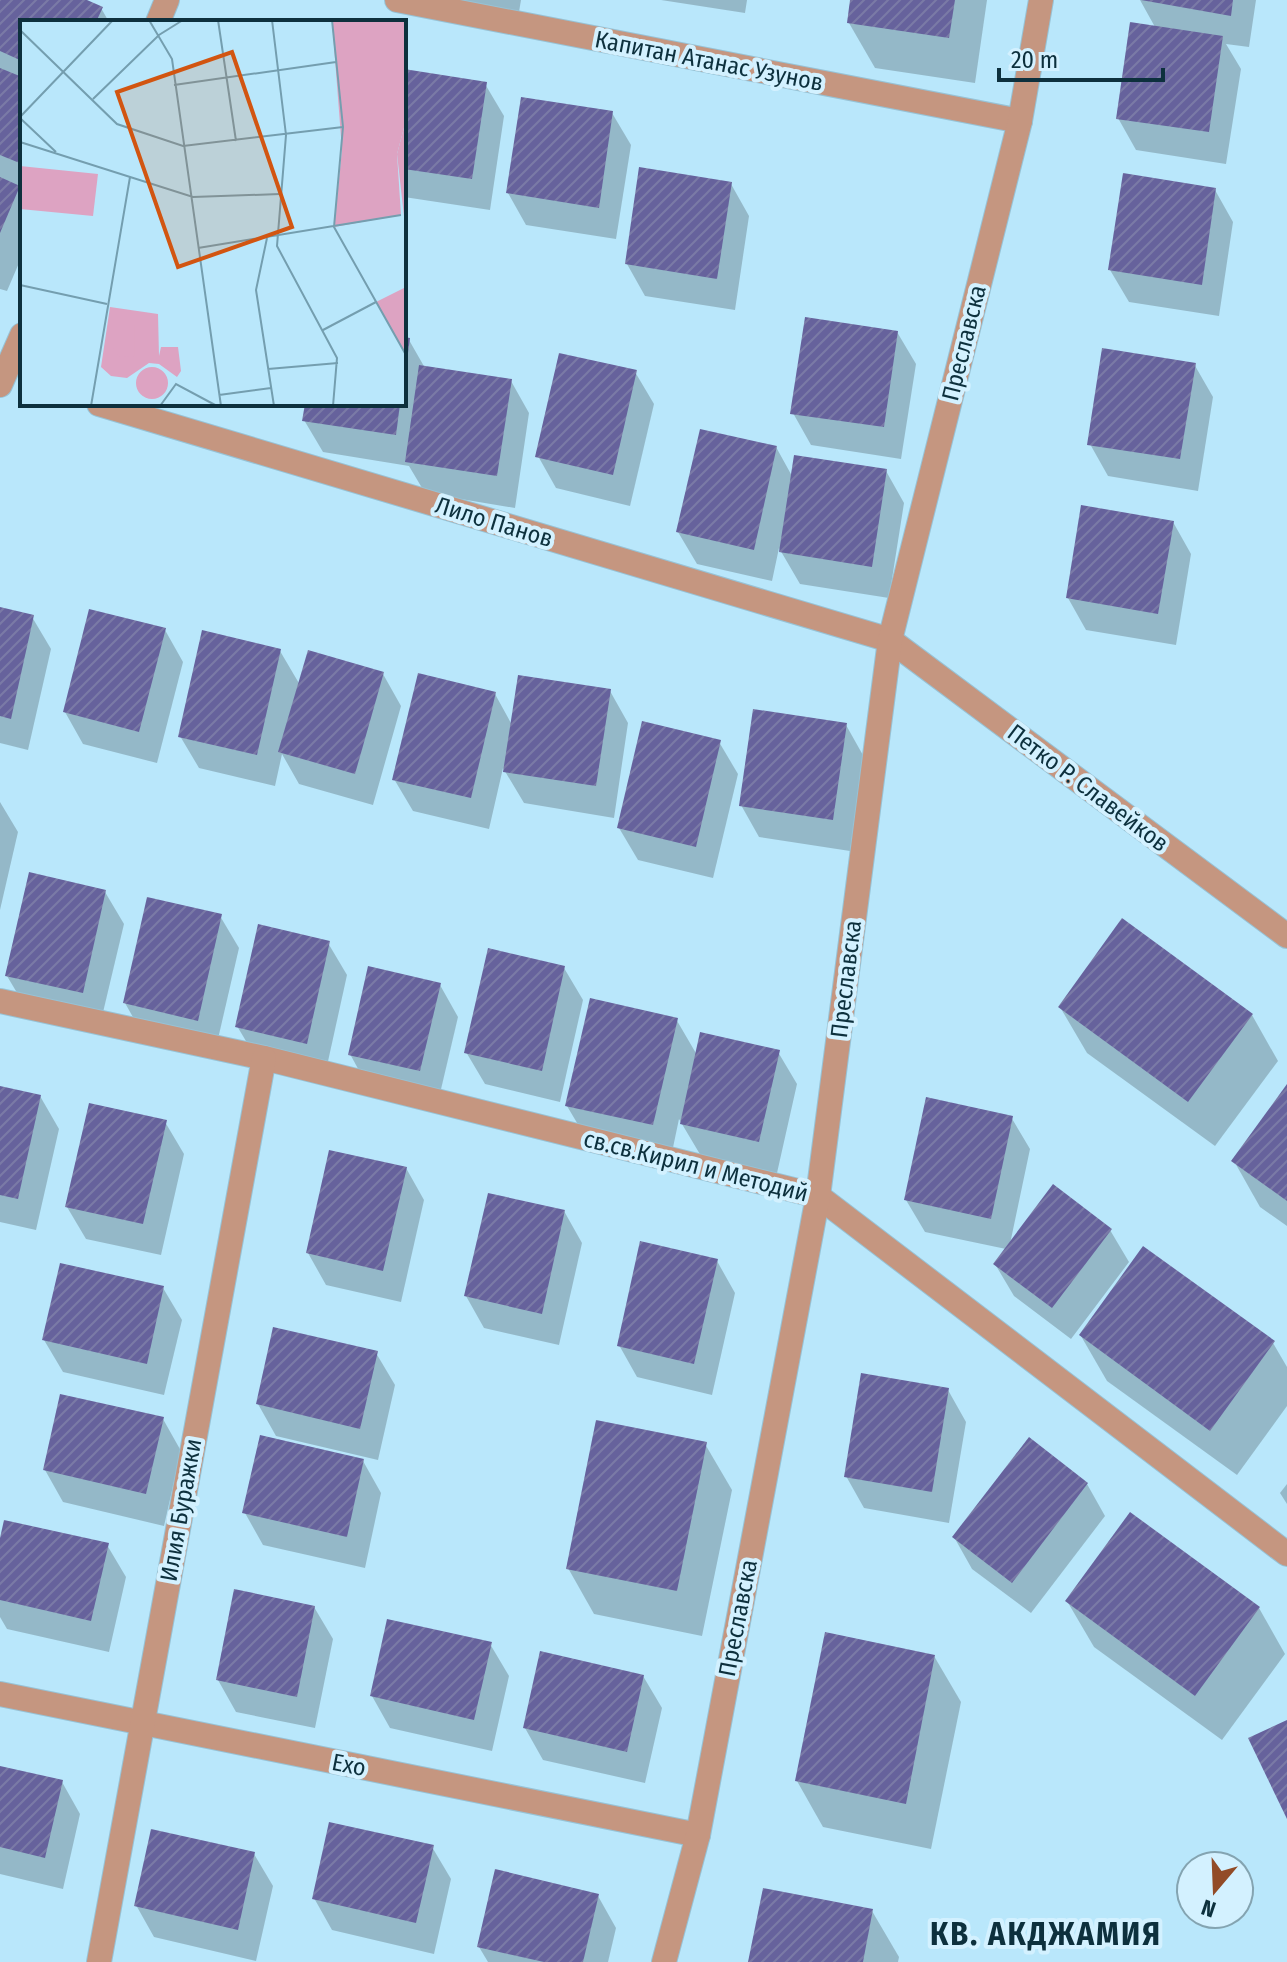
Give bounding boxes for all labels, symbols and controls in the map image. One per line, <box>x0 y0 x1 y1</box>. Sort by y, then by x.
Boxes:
inset map <box>20 20 406 406</box>
street label: Капитан Атанас Узунов <box>593 25 825 97</box>
scale bar <box>999 32 1163 82</box>
text: 20 m <box>1011 46 1058 74</box>
street label: Преславска <box>936 282 992 404</box>
street label: Лило Панов <box>432 491 556 553</box>
street label: Петко Р. Славейков <box>1002 718 1174 858</box>
street label: Преславска <box>825 919 867 1039</box>
street label: св.св.Кирил и Методий <box>581 1125 811 1207</box>
street label: Илия Буражки <box>155 1436 207 1584</box>
street label: Преславска <box>713 1557 763 1679</box>
street label: Ехо <box>330 1748 368 1782</box>
north arrow <box>1175 1850 1255 1930</box>
text: N <box>1198 1894 1219 1923</box>
district label: КВ. АКДЖАМИЯ <box>930 1915 1162 1953</box>

